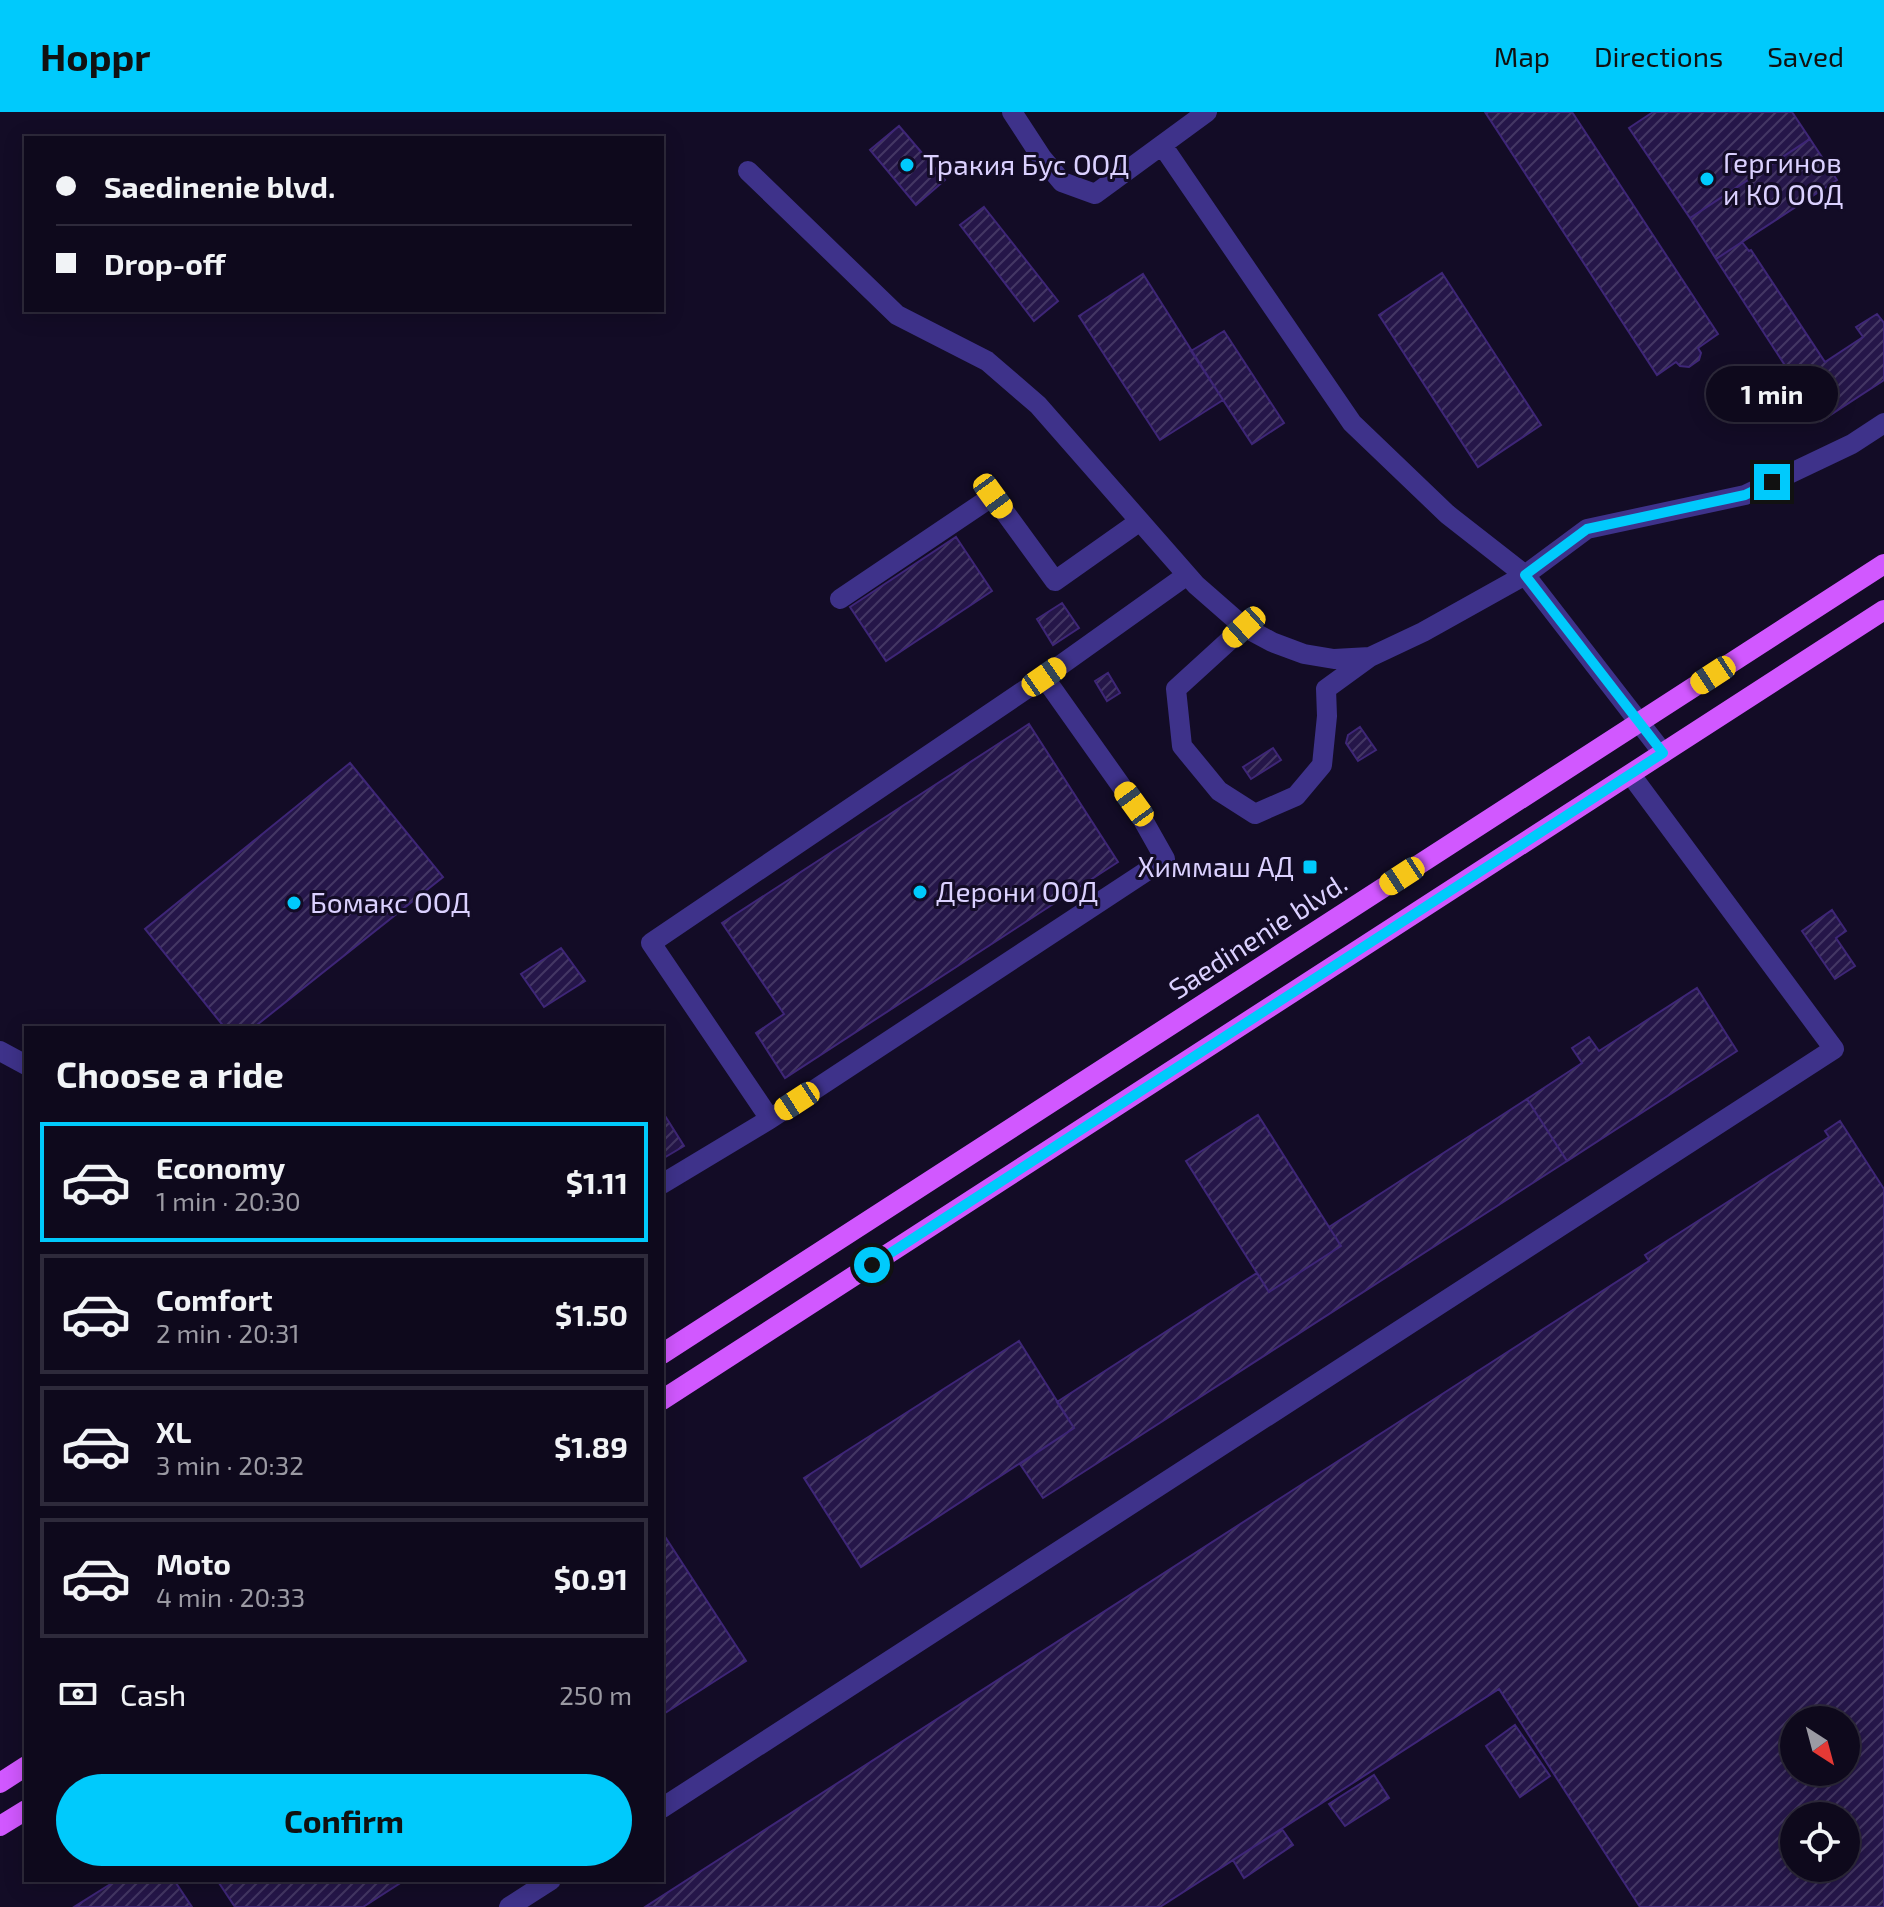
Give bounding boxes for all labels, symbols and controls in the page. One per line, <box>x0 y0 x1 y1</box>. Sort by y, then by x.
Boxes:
text: Hoppr <box>40 33 151 79</box>
text: Map <box>1494 39 1550 73</box>
text: Directions <box>1594 39 1723 73</box>
text: Saved <box>1767 39 1844 73</box>
place label: Гергинов и КО ООД <box>1723 145 1843 211</box>
place label: Тракия Бус ООД <box>923 147 1129 181</box>
marker: Тракия Бус ООД <box>898 156 916 174</box>
text: Saedinenie blvd. <box>104 168 335 204</box>
marker: Гергинов и КО ООД <box>1698 170 1716 188</box>
text: Drop-off <box>104 245 226 281</box>
callout: 1 min <box>1706 366 1838 422</box>
text: 1 min <box>1741 378 1803 409</box>
route end <box>1754 464 1790 500</box>
car <box>969 470 1017 522</box>
car <box>1218 602 1270 652</box>
car <box>1686 652 1740 698</box>
car <box>1017 653 1071 701</box>
car <box>1110 778 1158 830</box>
place label: Химмаш АД <box>1137 849 1294 883</box>
car <box>1375 853 1429 899</box>
marker: Химмаш АД <box>1301 858 1319 876</box>
street label: Saedinenie blvd. <box>1162 865 1353 1005</box>
place label: Дерони ООД <box>936 874 1098 908</box>
marker: Дерони ООД <box>911 883 929 901</box>
place label: Бомакс ООД <box>310 885 470 919</box>
marker: Бомакс ООД <box>285 894 303 912</box>
text: Choose a ride <box>56 1052 284 1095</box>
car <box>770 1078 824 1124</box>
icon: car <box>60 1146 132 1218</box>
text: Economy <box>156 1149 285 1185</box>
text: $1.11 <box>566 1164 628 1200</box>
text: 1 min · 20:30 <box>156 1185 301 1216</box>
route start <box>854 1247 890 1283</box>
icon: car <box>60 1278 132 1350</box>
text: Comfort <box>156 1281 273 1317</box>
text: $1.50 <box>555 1296 628 1332</box>
text: 2 min · 20:31 <box>156 1317 300 1348</box>
icon: car <box>60 1410 132 1482</box>
text: XL <box>156 1413 191 1449</box>
text: $1.89 <box>554 1428 628 1464</box>
text: 3 min · 20:32 <box>156 1449 304 1480</box>
icon: car <box>60 1542 132 1614</box>
text: Moto <box>156 1545 231 1581</box>
text: $0.91 <box>554 1560 628 1596</box>
text: 4 min · 20:33 <box>156 1581 305 1612</box>
icon: cash <box>56 1672 100 1716</box>
text: Cash <box>120 1676 186 1712</box>
text: 250 m <box>559 1679 632 1710</box>
north arrow <box>1780 1706 1860 1786</box>
map controls <box>1780 1706 1860 1882</box>
button: Confirm <box>56 1774 632 1866</box>
button: locate <box>1780 1802 1860 1882</box>

